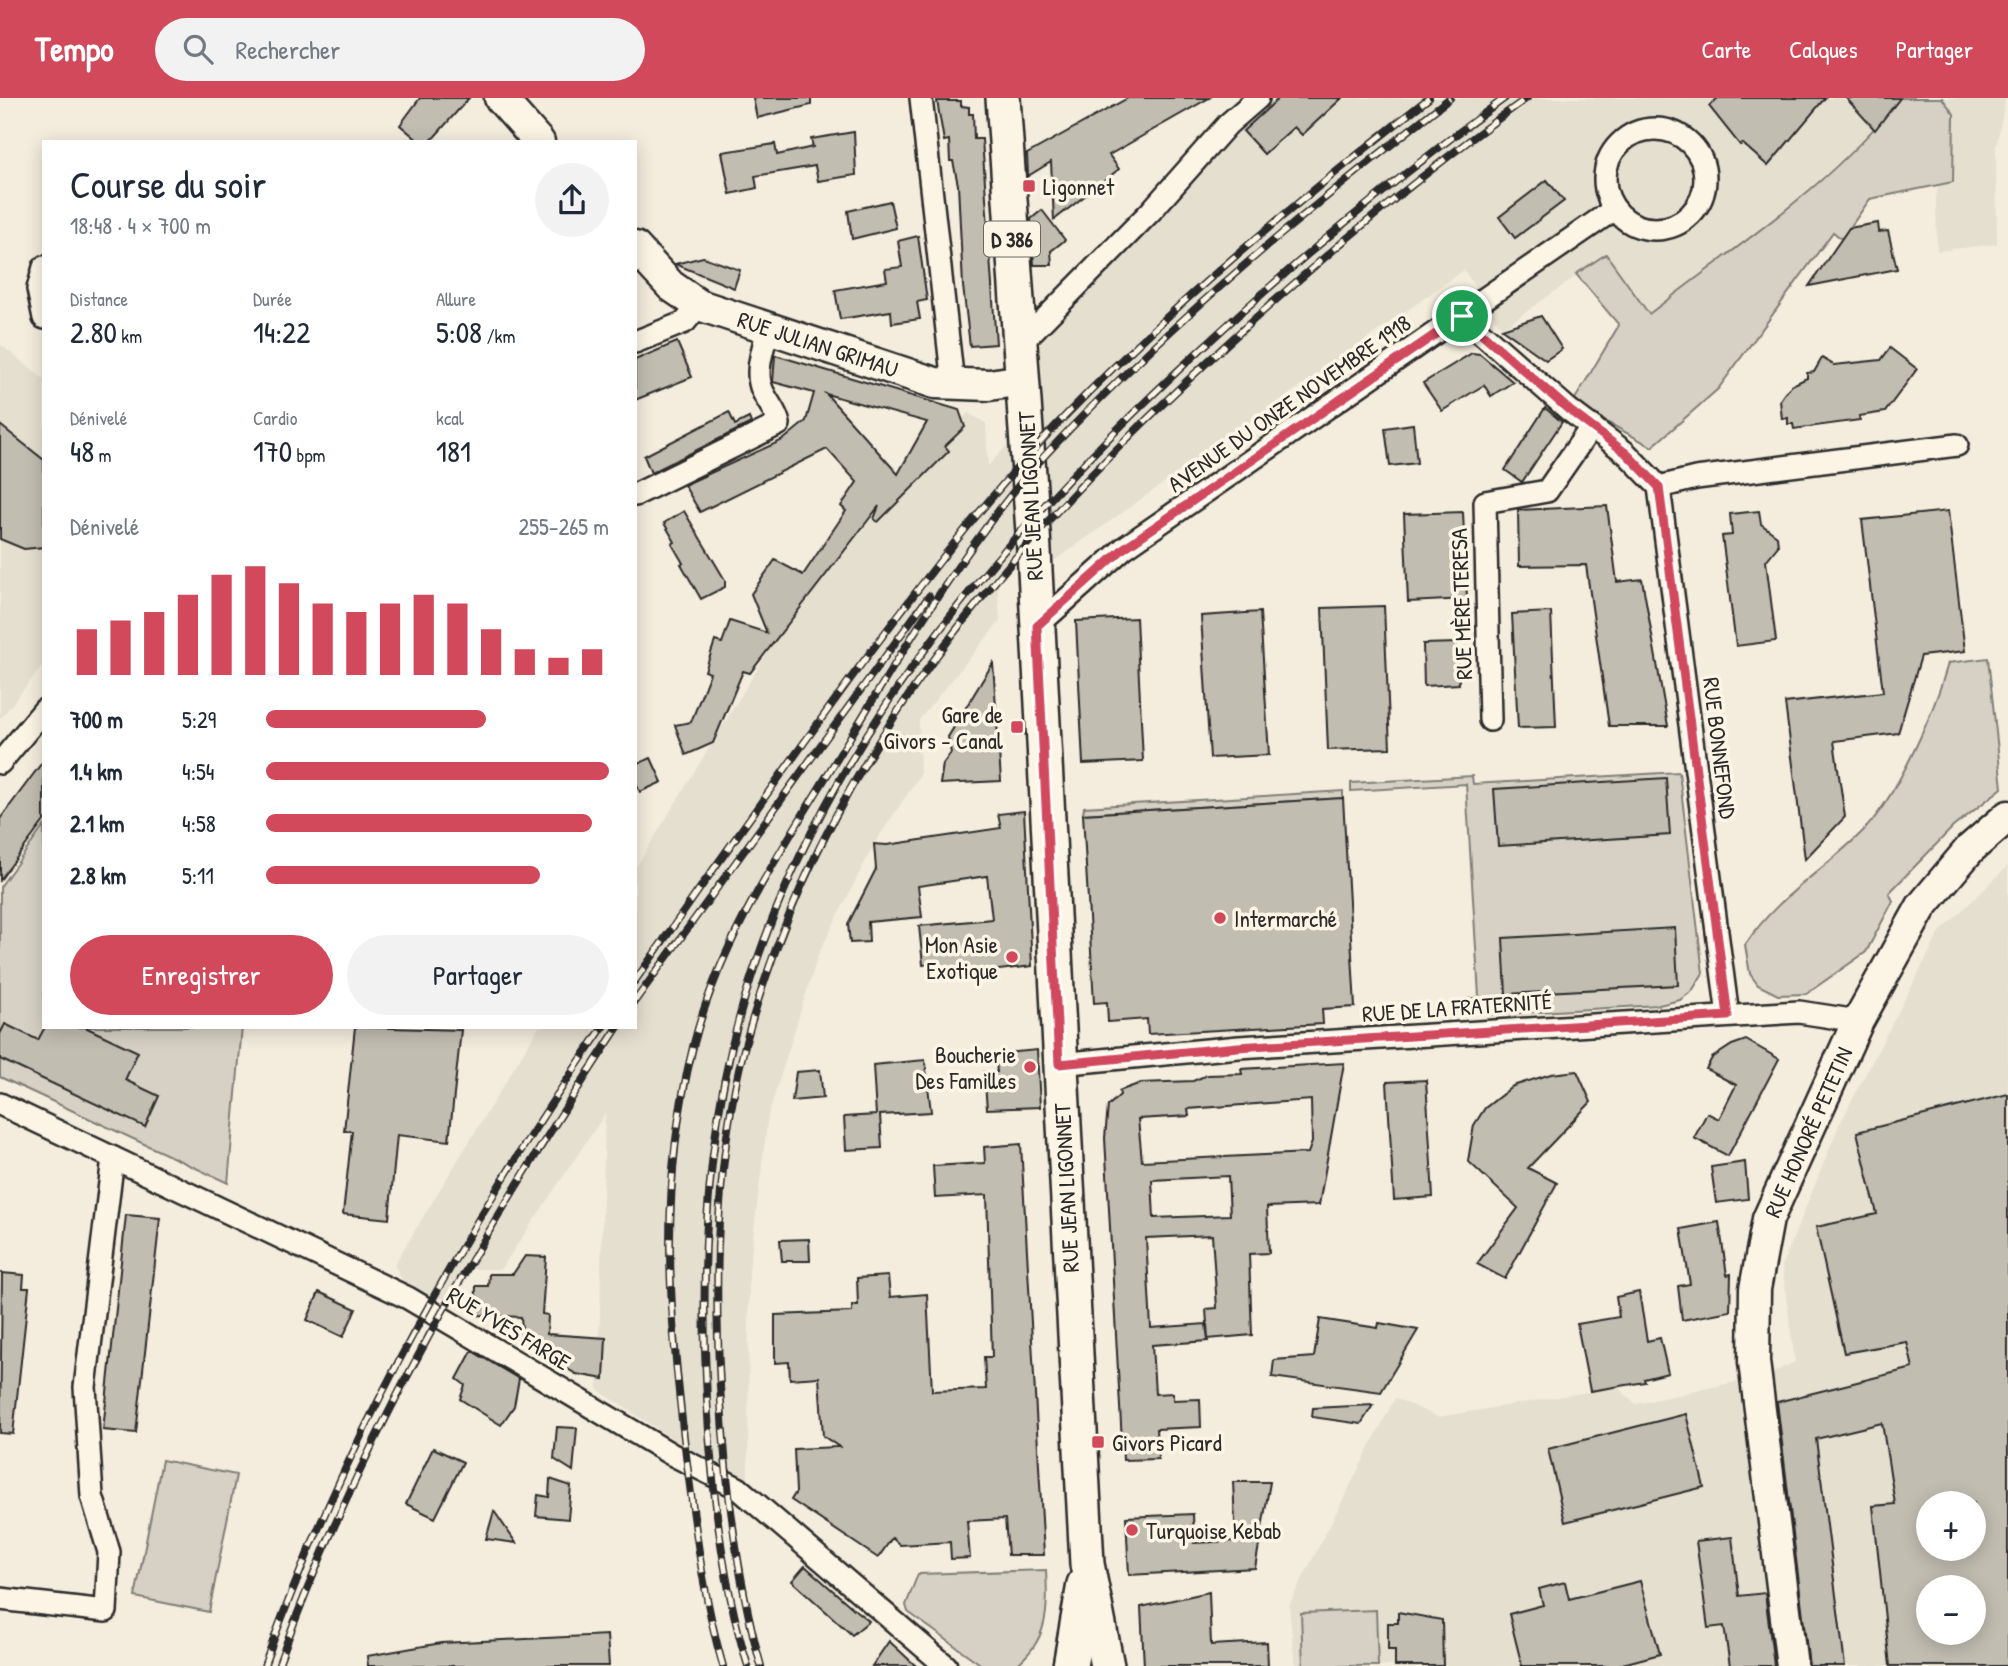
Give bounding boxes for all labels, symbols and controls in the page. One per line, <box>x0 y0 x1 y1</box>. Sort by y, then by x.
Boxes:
search box <box>155 18 645 81</box>
text: Tempo <box>35 27 113 71</box>
icon: search <box>179 30 217 68</box>
text: Rechercher <box>235 32 340 67</box>
text: Carte <box>1702 33 1751 65</box>
text: Calques <box>1789 33 1858 65</box>
text: Partager <box>1896 33 1973 65</box>
text: Course du soir <box>70 158 266 210</box>
button: share <box>535 163 609 237</box>
place label: Ligonnet <box>1043 171 1115 202</box>
marker: Ligonnet <box>1021 178 1037 194</box>
text: 18:48 · 4 × 700 m <box>70 210 211 241</box>
road number: D 386 <box>984 222 1040 256</box>
text: Distance <box>70 286 128 312</box>
text: Durée <box>253 286 292 312</box>
text: Allure <box>436 286 476 312</box>
pin <box>1432 286 1492 346</box>
icon: arrive <box>1443 297 1481 335</box>
street label: RUE JULIAN GRIMAU <box>734 303 902 385</box>
street label: AVENUE DU ONZE NOVEMBRE 1918 <box>1161 307 1417 499</box>
text: 2.80 <box>70 312 117 352</box>
text: 14:22 <box>253 312 310 352</box>
text: 5:08 <box>436 312 482 352</box>
text: km <box>117 323 142 349</box>
text: /km <box>482 323 515 349</box>
text: Dénivelé <box>70 405 127 431</box>
text: Cardio <box>253 405 298 431</box>
text: kcal <box>436 405 464 431</box>
street label: RUE JEAN LIGONNET <box>1010 410 1050 581</box>
text: 48 <box>70 431 94 471</box>
text: 170 <box>253 431 292 471</box>
text: 181 <box>436 431 471 471</box>
text: m <box>94 442 112 468</box>
text: bpm <box>292 442 325 468</box>
text: Dénivelé <box>70 511 139 542</box>
text: 255–265 m <box>519 511 609 542</box>
street label: RUE MÈRE TERESA <box>1443 528 1479 680</box>
street label: RUE BONNEFOND <box>1696 676 1744 821</box>
place label: Gare de Givors - Canal <box>884 699 1004 756</box>
text: 700 m <box>70 704 123 735</box>
text: 5:29 <box>182 704 216 735</box>
marker: Gare de Givors - Canal <box>1009 719 1025 735</box>
text: 1.4 km <box>70 756 122 787</box>
text: 4:54 <box>182 756 214 787</box>
text: 2.1 km <box>70 808 125 839</box>
text: 4:58 <box>182 808 216 839</box>
text: 2.8 km <box>70 860 126 891</box>
text: 5:11 <box>182 860 214 891</box>
place label: Intermarché <box>1234 903 1337 934</box>
marker: Intermarché <box>1212 910 1228 926</box>
place label: Mon Asie Exotique <box>925 929 998 986</box>
button: Enregistrer <box>70 935 333 1015</box>
button: Partager <box>347 935 609 1015</box>
marker: Mon Asie Exotique <box>1004 949 1020 965</box>
street label: RUE DE LA FRATERNITÉ <box>1361 985 1553 1029</box>
place label: Boucherie Des Familles <box>915 1039 1016 1096</box>
street label: RUE HONORÉ PETETIN <box>1757 1042 1859 1222</box>
marker: Boucherie Des Familles <box>1022 1059 1038 1075</box>
street label: RUE JEAN LIGONNET <box>1046 1102 1086 1273</box>
street label: RUE YVES FARGE <box>441 1279 577 1377</box>
place label: Givors Picard <box>1112 1427 1222 1458</box>
marker: Givors Picard <box>1090 1434 1106 1450</box>
map controls <box>1916 1491 1986 1645</box>
button: + <box>1916 1491 1986 1561</box>
place label: Turquoise Kebab <box>1146 1515 1282 1546</box>
marker: Turquoise Kebab <box>1124 1522 1140 1538</box>
button: − <box>1916 1575 1986 1645</box>

